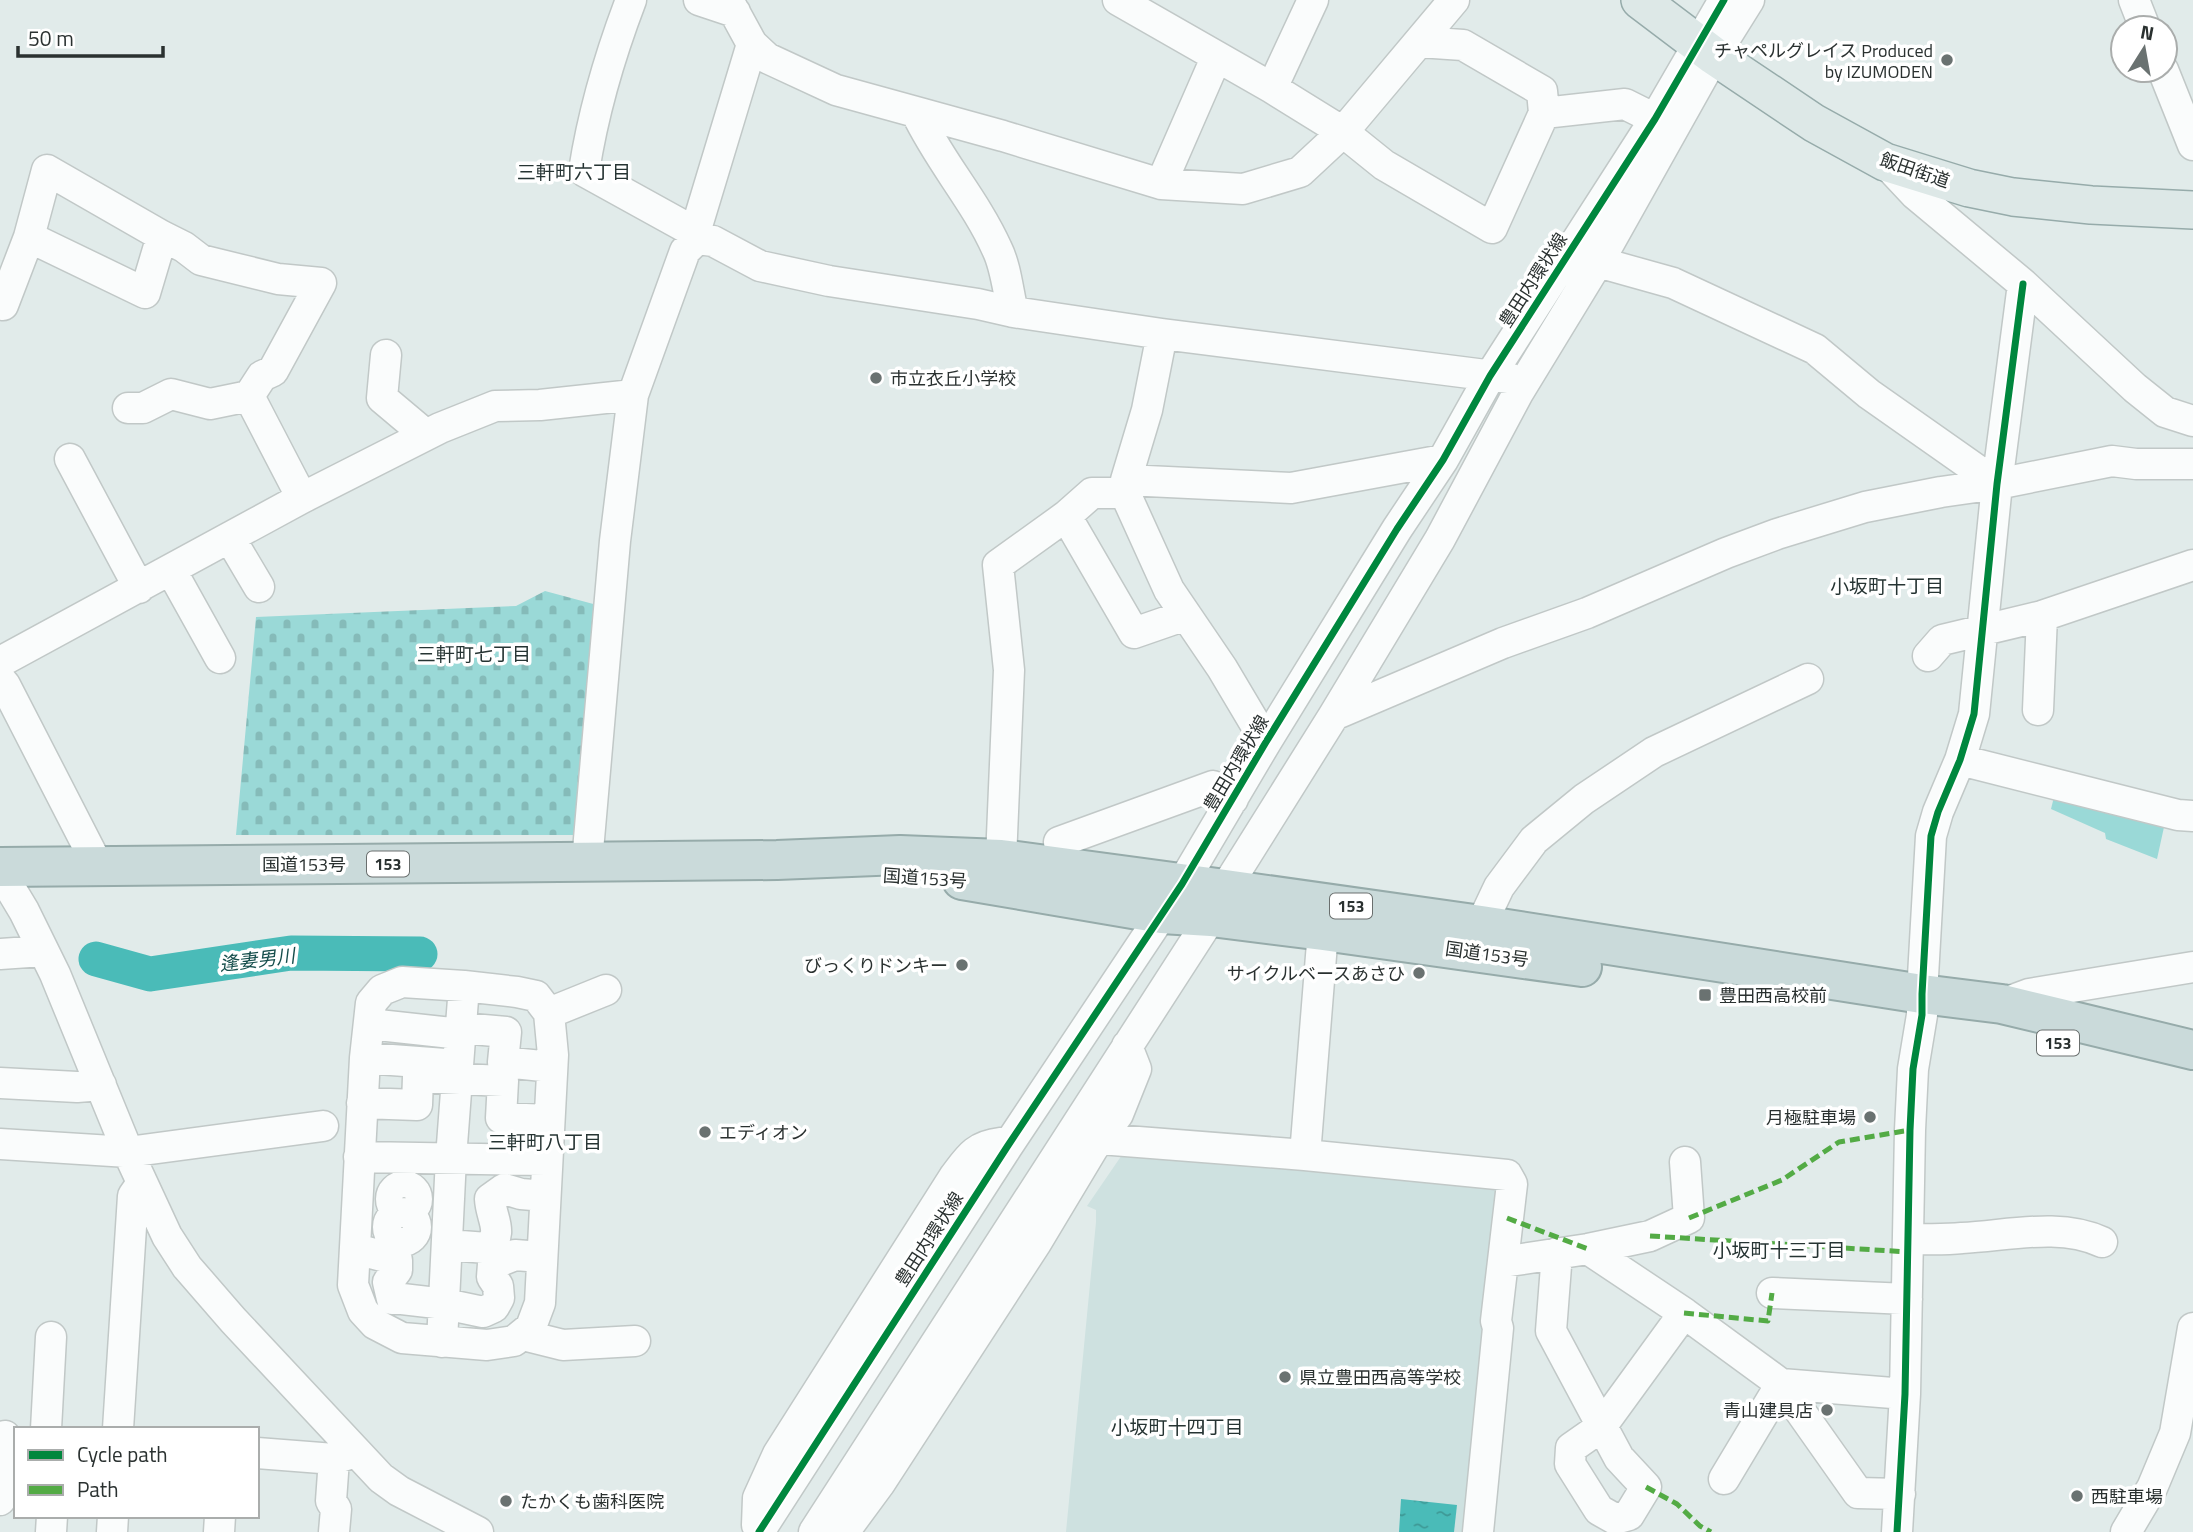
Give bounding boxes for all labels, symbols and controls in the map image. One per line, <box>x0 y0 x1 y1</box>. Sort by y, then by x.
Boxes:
scale bar <box>18 14 163 58</box>
north arrow <box>2109 14 2179 84</box>
text: N <box>2138 16 2157 47</box>
text: 50 m <box>28 22 74 54</box>
place label: チャペルグレイス Produced by IZUMODEN <box>1714 37 1933 85</box>
marker: チャペルグレイス Produced by IZUMODEN <box>1939 52 1955 68</box>
street label: 飯田街道 <box>1877 146 1953 194</box>
district label: 三軒町六丁目 <box>517 157 631 186</box>
street label: 豊田内環状線 <box>1492 227 1574 333</box>
place label: 市立衣丘小学校 <box>890 365 1016 392</box>
marker: 市立衣丘小学校 <box>868 370 884 386</box>
district label: 小坂町十丁目 <box>1830 571 1944 600</box>
district label: 三軒町七丁目 <box>417 639 531 668</box>
street label: 豊田内環状線 <box>1197 710 1275 816</box>
street label: 国道153号 <box>262 851 346 878</box>
road number: 153 <box>367 852 409 876</box>
street label: 国道153号 <box>882 862 968 894</box>
road number: 153 <box>1330 893 1372 918</box>
street label: 国道153号 <box>1443 935 1531 973</box>
water label: 逢妻男川 <box>218 940 298 978</box>
place label: びっくりドンキー <box>804 952 948 979</box>
marker: びっくりドンキー <box>954 957 970 973</box>
place label: サイクルベースあさひ <box>1227 960 1405 987</box>
marker: サイクルベースあさひ <box>1411 965 1427 981</box>
place label: 豊田西高校前 <box>1719 982 1827 1009</box>
marker: 豊田西高校前 <box>1697 987 1713 1003</box>
road number: 153 <box>2037 1030 2079 1056</box>
place label: 月極駐車場 <box>1766 1104 1856 1131</box>
marker: 月極駐車場 <box>1862 1109 1878 1125</box>
place label: エディオン <box>719 1119 808 1146</box>
marker: エディオン <box>697 1124 713 1140</box>
district label: 三軒町八丁目 <box>488 1127 602 1156</box>
street label: 豊田内環状線 <box>888 1186 970 1292</box>
district label: 小坂町十三丁目 <box>1712 1235 1846 1264</box>
place label: 県立豊田西高等学校 <box>1299 1364 1461 1391</box>
marker: 県立豊田西高等学校 <box>1277 1369 1293 1385</box>
place label: 青山建具店 <box>1723 1397 1813 1424</box>
marker: 青山建具店 <box>1819 1402 1835 1418</box>
district label: 小坂町十四丁目 <box>1110 1412 1244 1441</box>
legend <box>14 1427 259 1518</box>
text: Cycle path <box>77 1438 168 1470</box>
text: Path <box>77 1473 119 1505</box>
place label: 西駐車場 <box>2091 1483 2163 1510</box>
place label: たかくも歯科医院 <box>520 1488 664 1515</box>
marker: 西駐車場 <box>2069 1488 2085 1504</box>
marker: たかくも歯科医院 <box>498 1493 514 1509</box>

